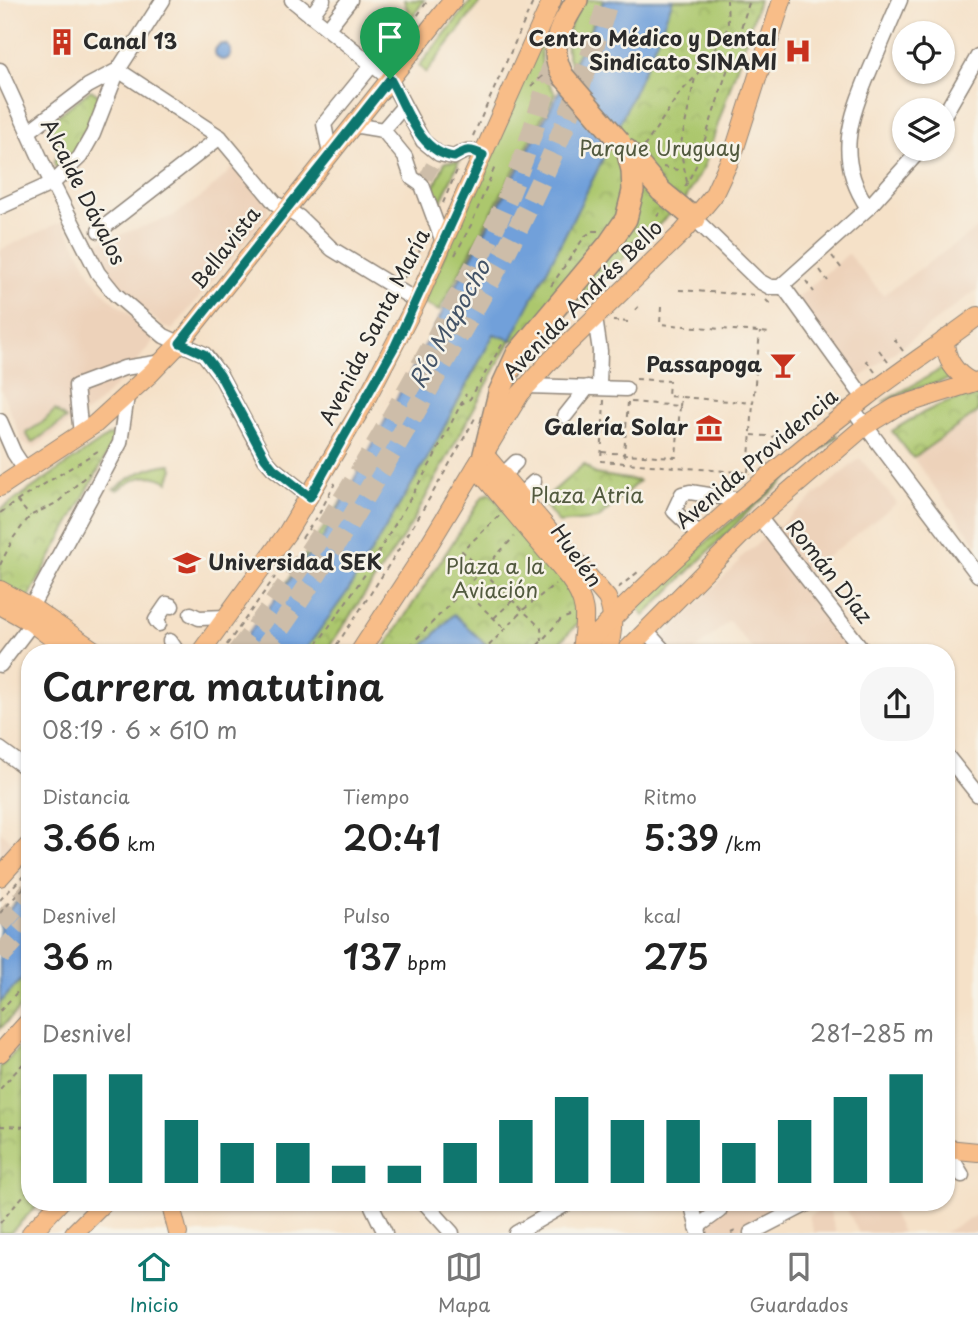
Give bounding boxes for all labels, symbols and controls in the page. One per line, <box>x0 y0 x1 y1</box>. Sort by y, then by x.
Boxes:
pin <box>360 7 420 79</box>
icon: arrive <box>371 18 409 56</box>
place label: Centro Médico y Dental Sindicato SINAMI <box>529 21 777 77</box>
map controls <box>892 21 955 161</box>
button: locate <box>892 21 955 84</box>
place label: Canal 13 <box>83 24 177 56</box>
building icon: Canal 13 <box>47 27 77 57</box>
hospital icon: Centro Médico y Dental Sindicato SINAMI <box>783 36 813 66</box>
button: layers <box>892 98 955 161</box>
street label: Alcalde Dávalos <box>34 112 135 270</box>
park label: Parque Uruguay <box>579 131 741 163</box>
street label: Bellavista <box>182 198 267 295</box>
street label: Avenida Andrés Bello <box>494 211 669 386</box>
street label: Avenida Santa María <box>310 222 437 430</box>
water label: Río Mapocho <box>399 252 499 394</box>
place label: Passapoga <box>646 347 762 379</box>
bar icon: Passapoga <box>768 350 798 380</box>
street label: Avenida Providencia <box>667 380 844 535</box>
place label: Galería Solar <box>544 410 688 442</box>
museum icon: Galería Solar <box>694 413 724 443</box>
park label: Plaza Atria <box>531 478 644 510</box>
street label: Román Díaz <box>780 512 882 630</box>
street label: Huelén <box>544 517 611 593</box>
place label: Universidad SEK <box>208 545 382 577</box>
school or university icon: Universidad SEK <box>172 548 202 578</box>
park label: Plaza a la Aviación <box>446 549 545 605</box>
text: Carrera matutina <box>42 657 384 714</box>
button: share <box>860 667 934 741</box>
text: 08:19 · 6 × 610 m <box>42 712 237 747</box>
text: Distancia <box>42 782 130 810</box>
text: Tiempo <box>343 782 409 810</box>
text: Ritmo <box>643 782 697 810</box>
text: 3.66 <box>42 810 121 863</box>
text: 20:41 <box>343 810 441 863</box>
text: 5:39 <box>643 810 719 863</box>
text: km <box>121 829 156 857</box>
text: /km <box>719 829 762 857</box>
text: Desnivel <box>42 901 116 929</box>
text: Pulso <box>343 901 390 929</box>
text: kcal <box>643 901 681 929</box>
text: 36 <box>42 929 90 982</box>
text: 137 <box>343 929 401 982</box>
text: 275 <box>643 929 709 982</box>
text: m <box>90 948 113 976</box>
text: bpm <box>401 948 447 976</box>
text: Desnivel <box>42 1015 132 1050</box>
text: 281–285 m <box>810 1015 934 1050</box>
tab: Inicio <box>130 1248 179 1318</box>
tab: Mapa <box>438 1248 490 1318</box>
tab: Guardados <box>749 1248 848 1318</box>

